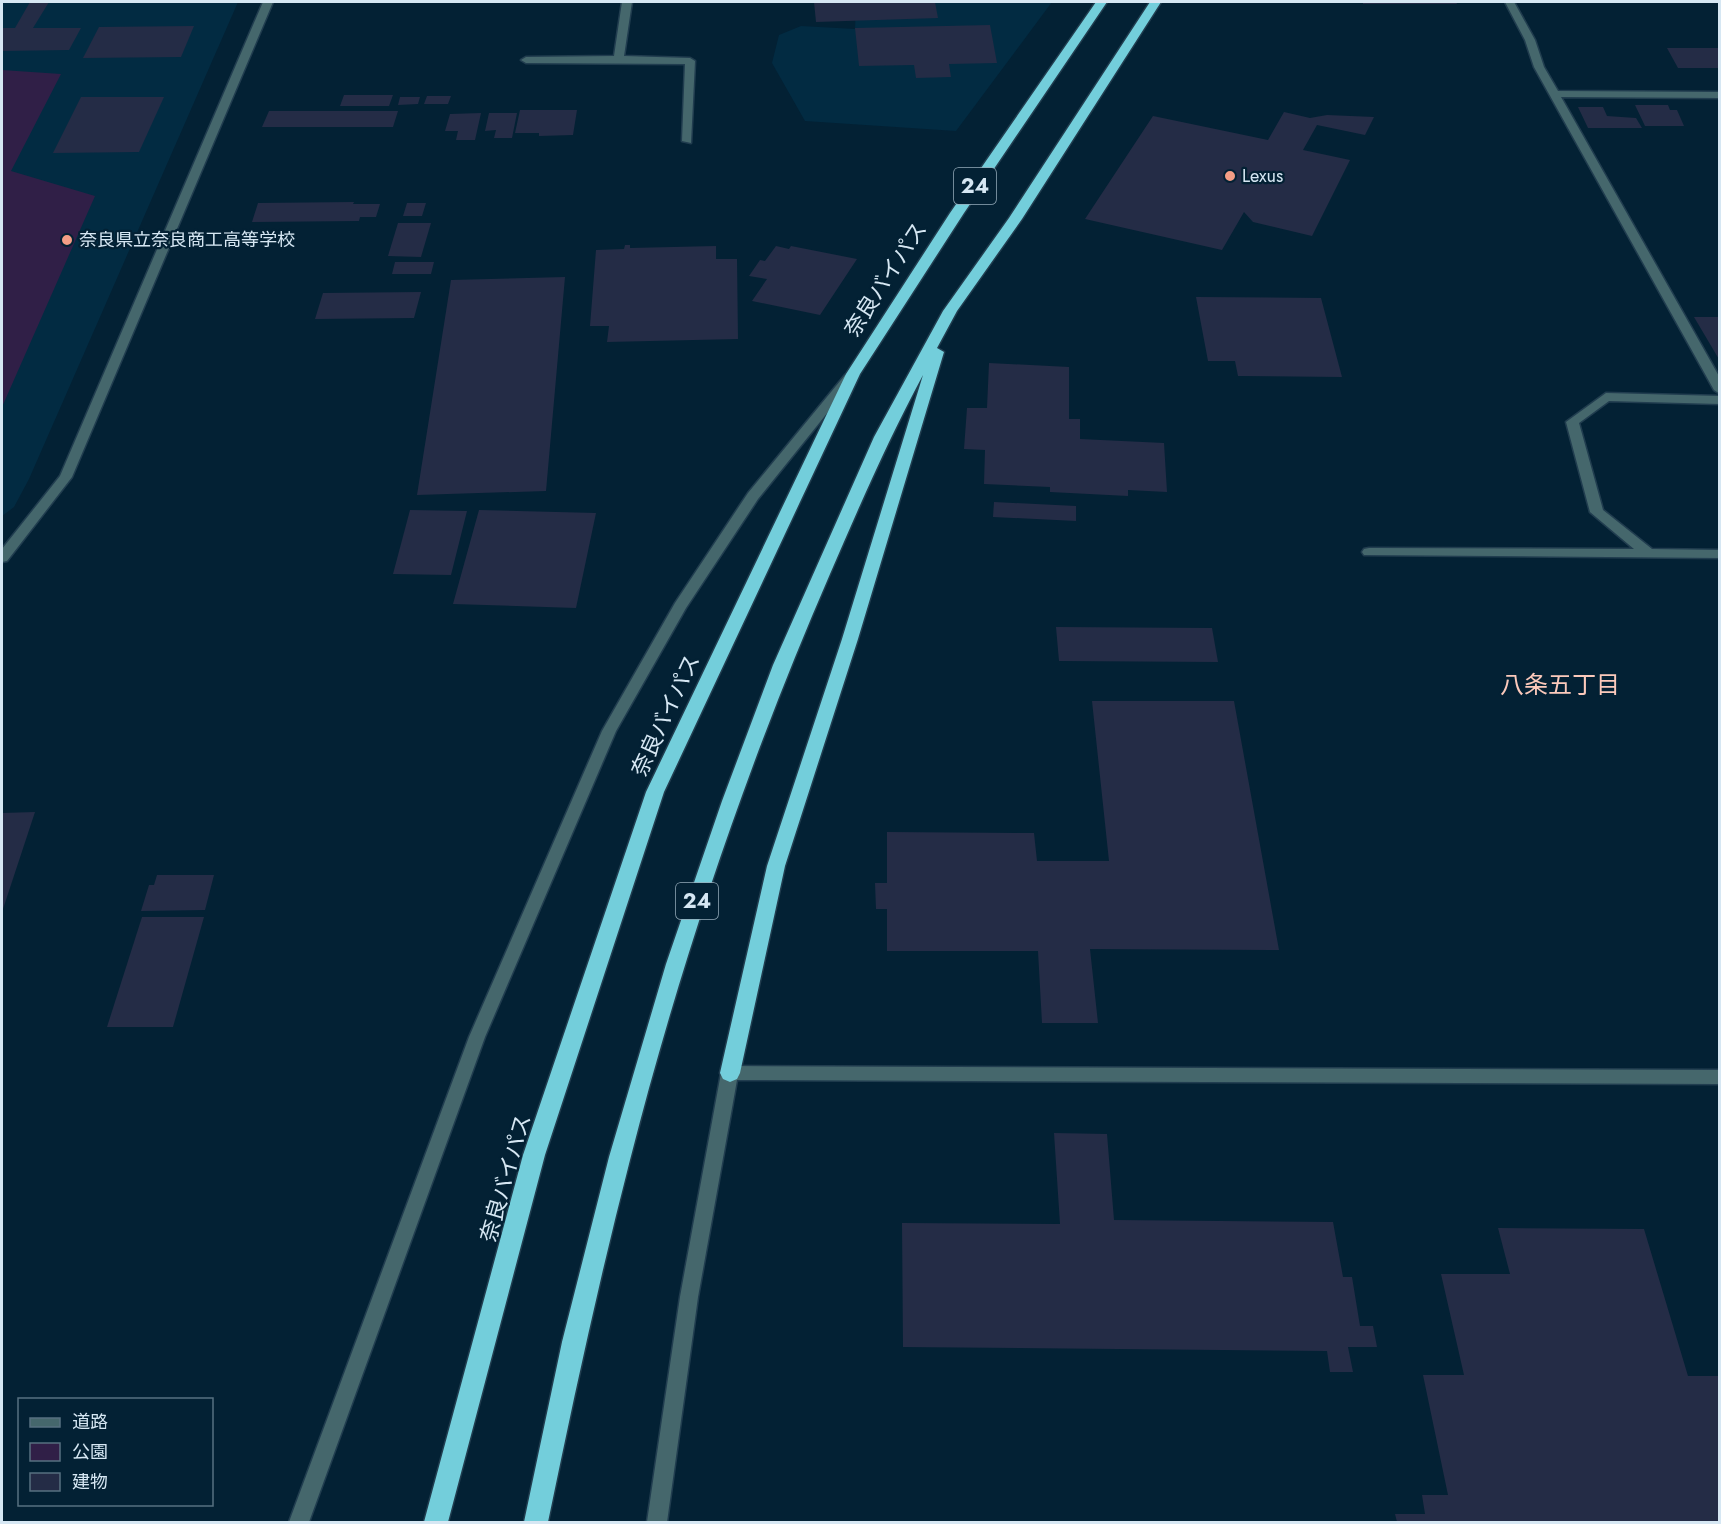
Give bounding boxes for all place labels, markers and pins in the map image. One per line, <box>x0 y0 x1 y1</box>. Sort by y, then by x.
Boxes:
place label: Lexus <box>1242 163 1283 189</box>
marker: Lexus <box>1223 169 1237 183</box>
place label: 奈良県立奈良商工高等学校 <box>79 227 295 253</box>
marker: 奈良県立奈良商工高等学校 <box>60 233 74 247</box>

